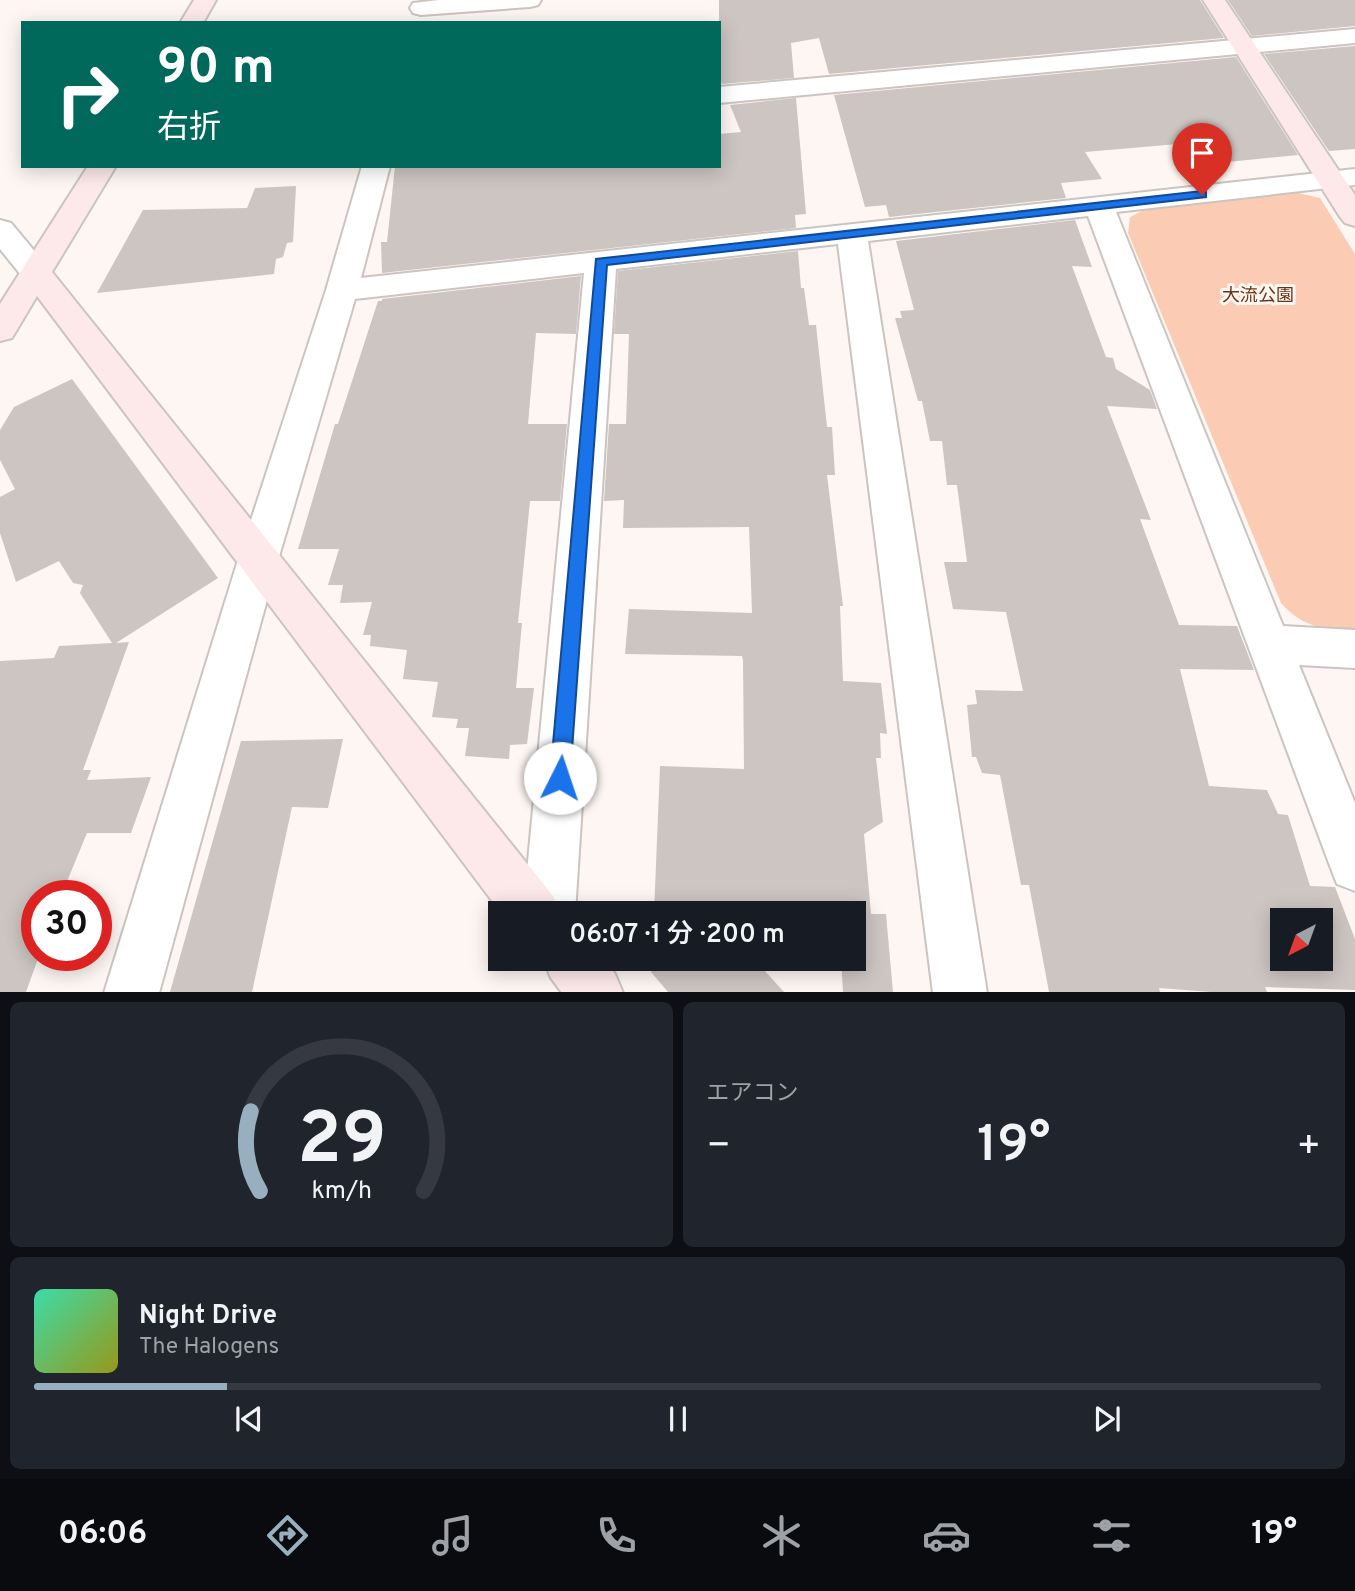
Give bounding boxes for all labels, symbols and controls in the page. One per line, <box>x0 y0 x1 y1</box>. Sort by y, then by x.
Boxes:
text: 90 m <box>157 39 275 101</box>
icon: right <box>42 49 133 140</box>
text: 右折 <box>157 109 221 149</box>
pin <box>1172 123 1232 195</box>
icon: arrive <box>1183 134 1221 172</box>
park label: 大流公園 <box>1222 285 1294 308</box>
position arrow <box>523 741 597 815</box>
speed limit sign: 30 <box>21 880 112 971</box>
north arrow <box>1270 908 1334 971</box>
map controls <box>1270 908 1333 971</box>
text: 06:07 · 1 分 · 200 m <box>569 919 785 952</box>
text: エアコン <box>707 1080 799 1109</box>
text: 29 <box>297 1097 386 1189</box>
text: 19° <box>977 1114 1051 1180</box>
text: − <box>707 1123 731 1172</box>
text: + <box>1296 1123 1321 1172</box>
text: km/h <box>311 1175 372 1207</box>
text: Night Drive <box>139 1300 277 1333</box>
text: The Halogens <box>139 1333 279 1362</box>
icon: previous <box>230 1400 268 1438</box>
icon: pause <box>659 1400 697 1438</box>
icon: next <box>1088 1400 1126 1438</box>
icon: directions <box>263 1511 312 1560</box>
icon: music <box>428 1511 477 1560</box>
icon: phone <box>592 1511 641 1560</box>
icon: climate <box>757 1511 806 1560</box>
icon: car <box>922 1511 971 1560</box>
icon: filters <box>1087 1511 1136 1560</box>
text: 06:06 <box>58 1515 147 1555</box>
text: 19° <box>1251 1515 1297 1555</box>

